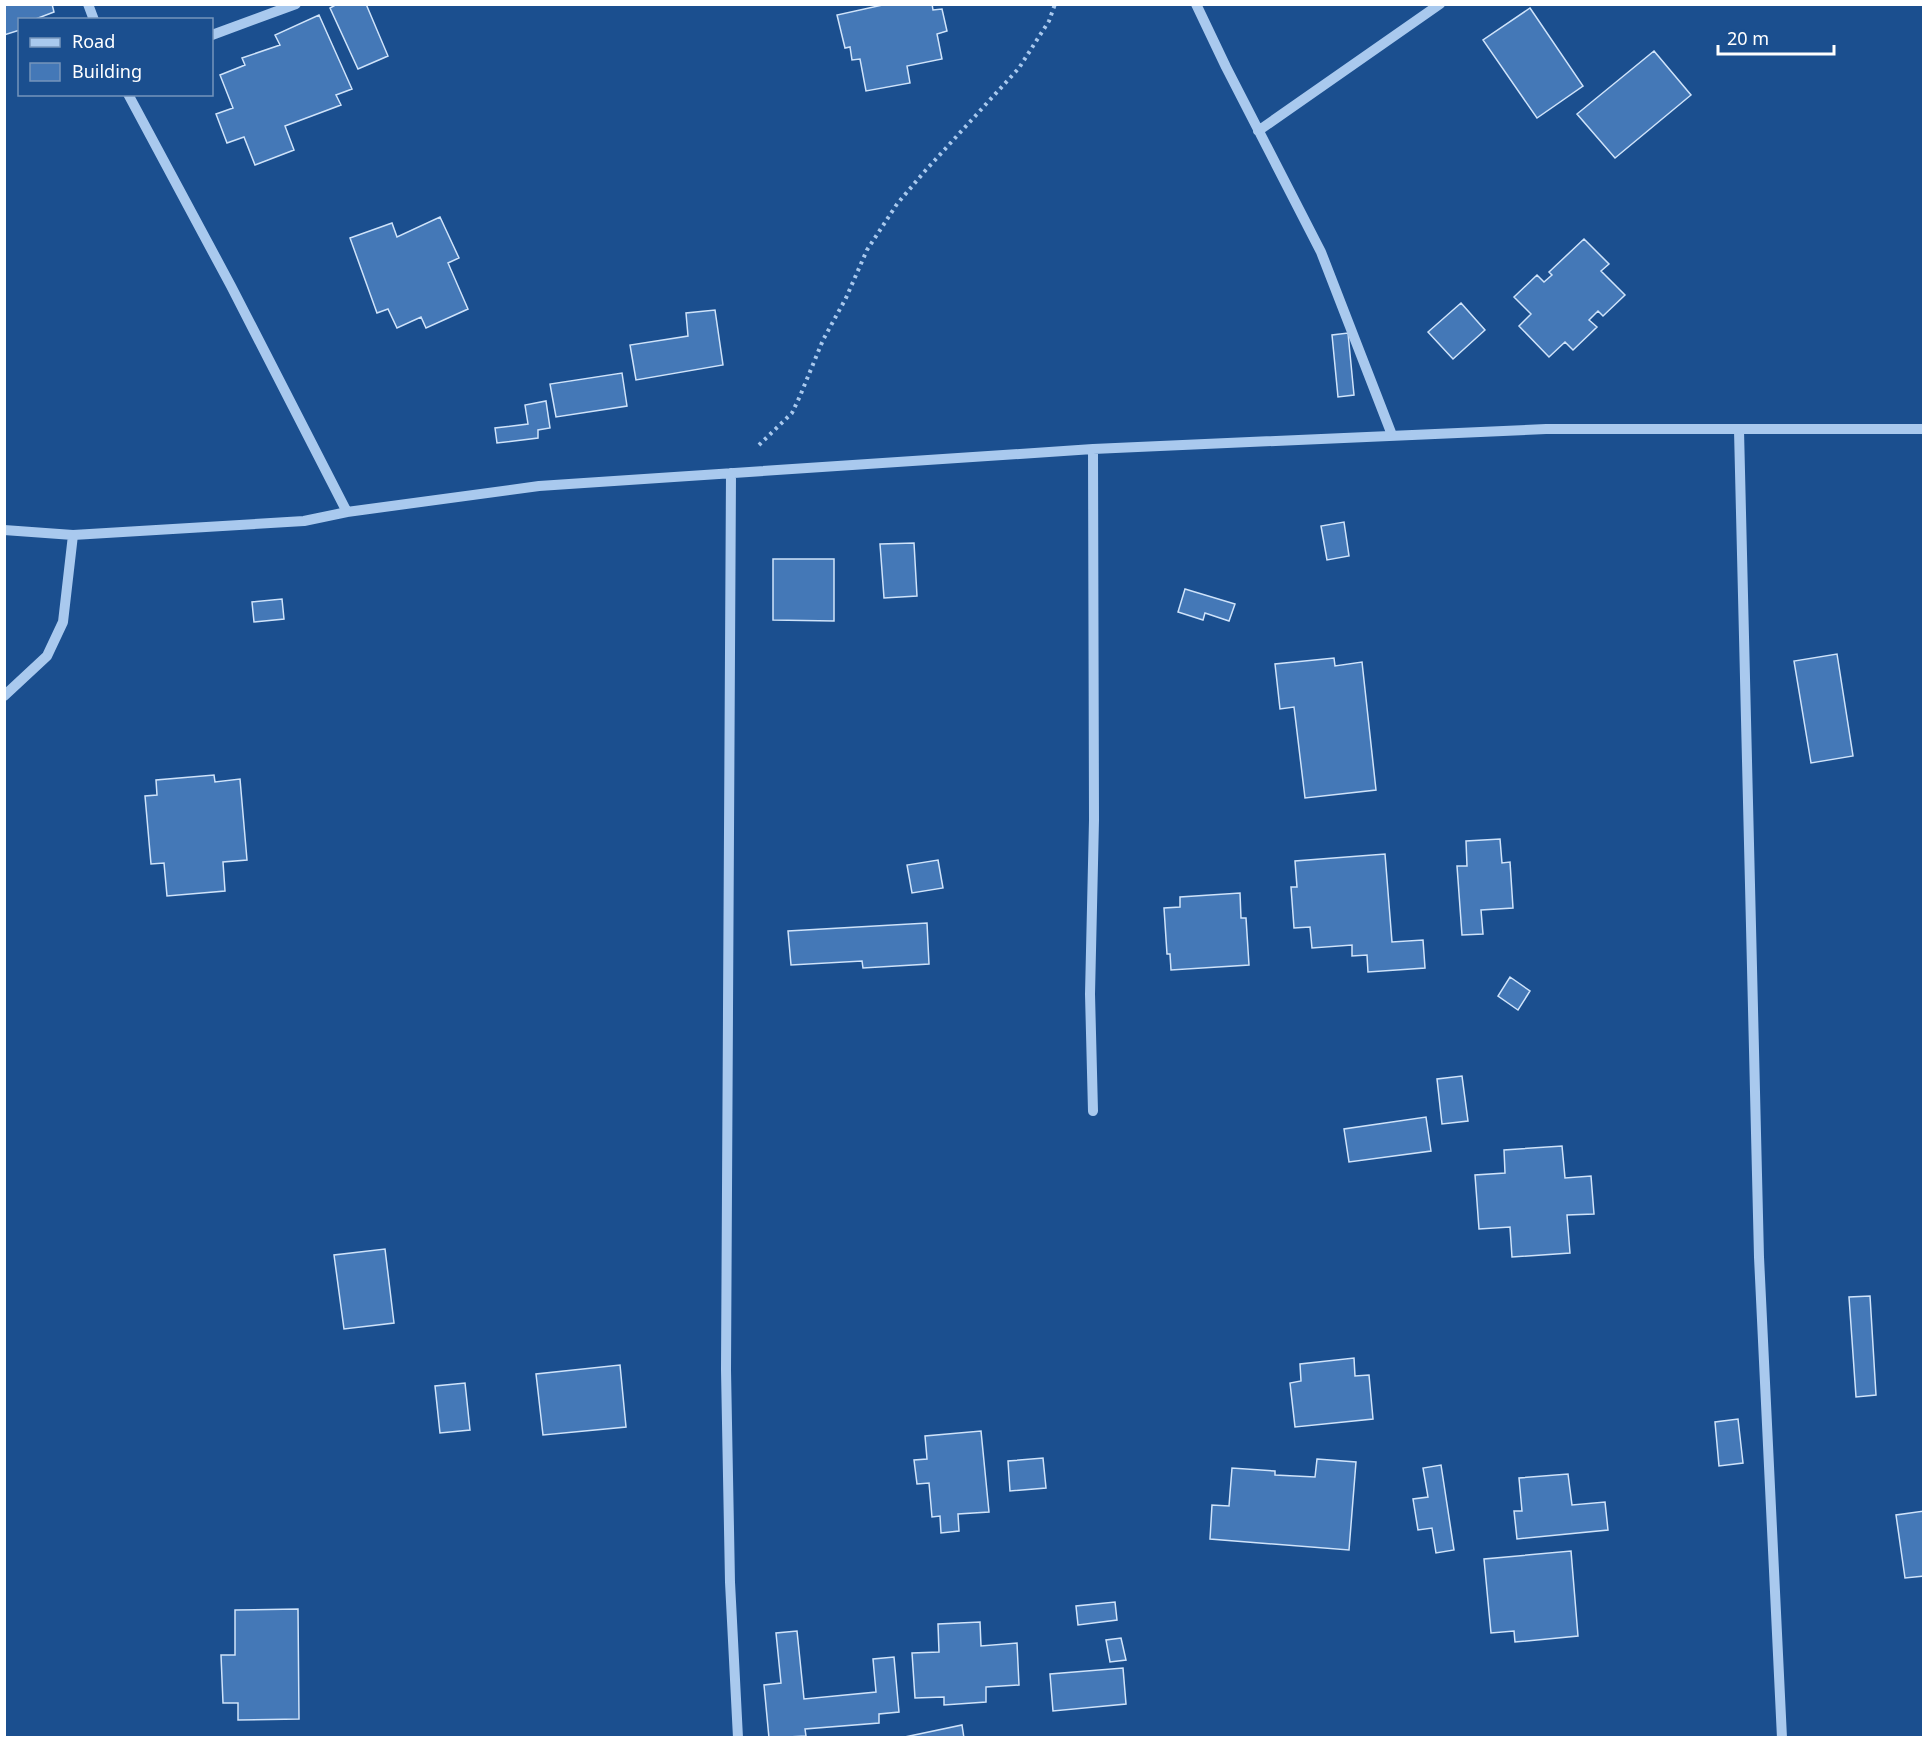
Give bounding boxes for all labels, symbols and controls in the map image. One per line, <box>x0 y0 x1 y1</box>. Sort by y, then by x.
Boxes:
legend <box>18 18 213 96</box>
scale bar <box>1718 18 1834 56</box>
text: 20 m <box>1727 26 1769 50</box>
text: Road <box>72 29 115 53</box>
text: Building <box>72 59 142 83</box>

